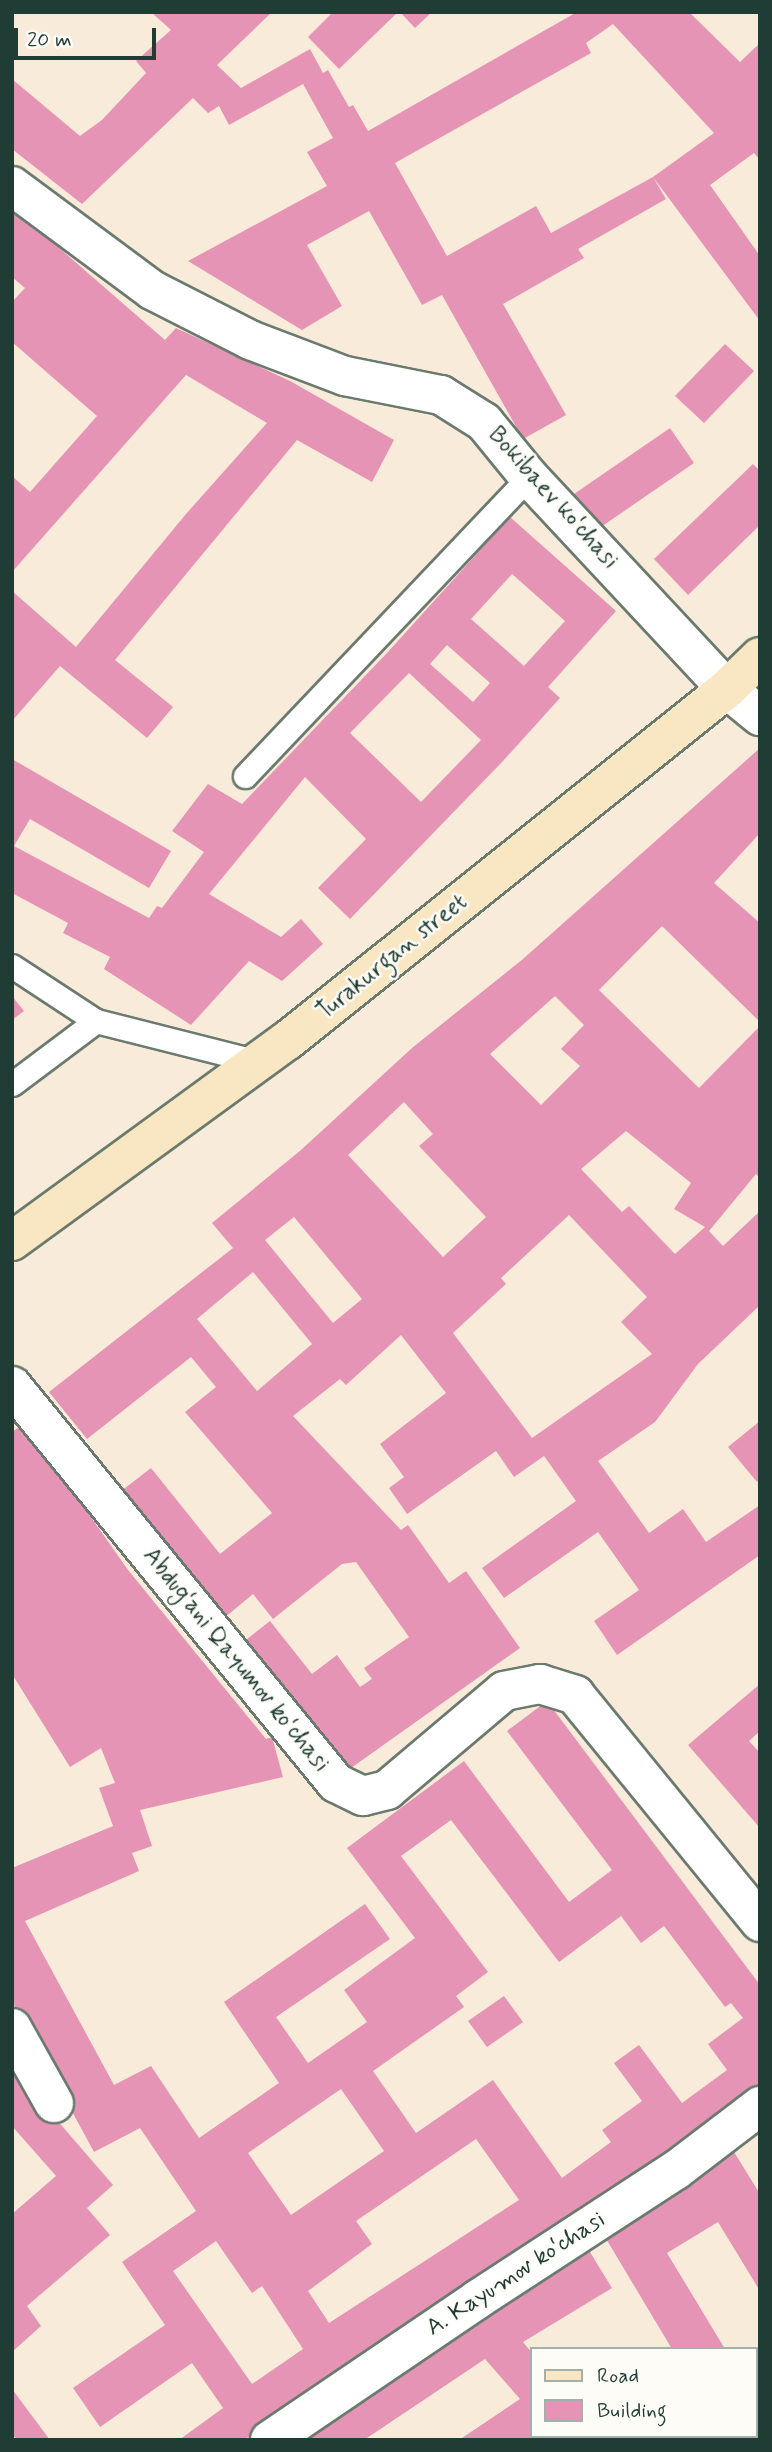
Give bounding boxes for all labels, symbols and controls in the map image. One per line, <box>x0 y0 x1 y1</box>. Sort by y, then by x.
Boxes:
scale bar <box>18 14 159 58</box>
text: 20 m <box>27 26 72 54</box>
street label: Bokibaev koʻchasi <box>482 421 624 575</box>
street label: Turakurgan street <box>311 888 473 1026</box>
street label: Abdug‘ani Qayumov ko‘chasi <box>136 1541 336 1779</box>
street label: A. Kayumov koʻchasi <box>421 2205 611 2343</box>
legend <box>530 2347 758 2438</box>
text: Road <box>597 2362 639 2390</box>
text: Building <box>597 2397 667 2425</box>

